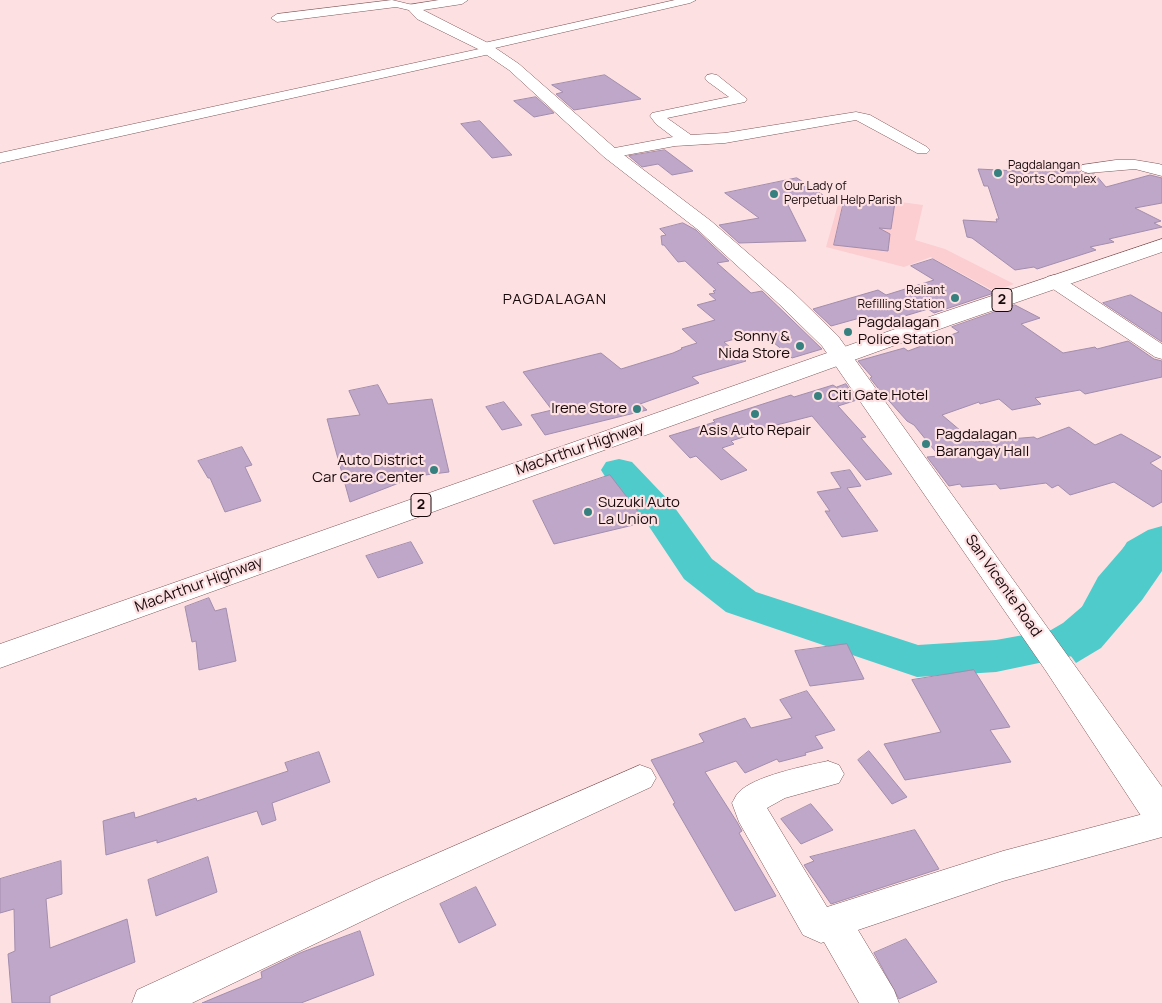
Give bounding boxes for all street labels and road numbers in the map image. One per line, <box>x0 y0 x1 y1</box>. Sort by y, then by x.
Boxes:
road number: 2 <box>992 288 1012 312</box>
street label: MacArthur Highway <box>513 419 647 479</box>
road number: 2 <box>411 494 431 516</box>
street label: San Vicente Road <box>961 532 1045 640</box>
street label: MacArthur Highway <box>133 553 265 617</box>

